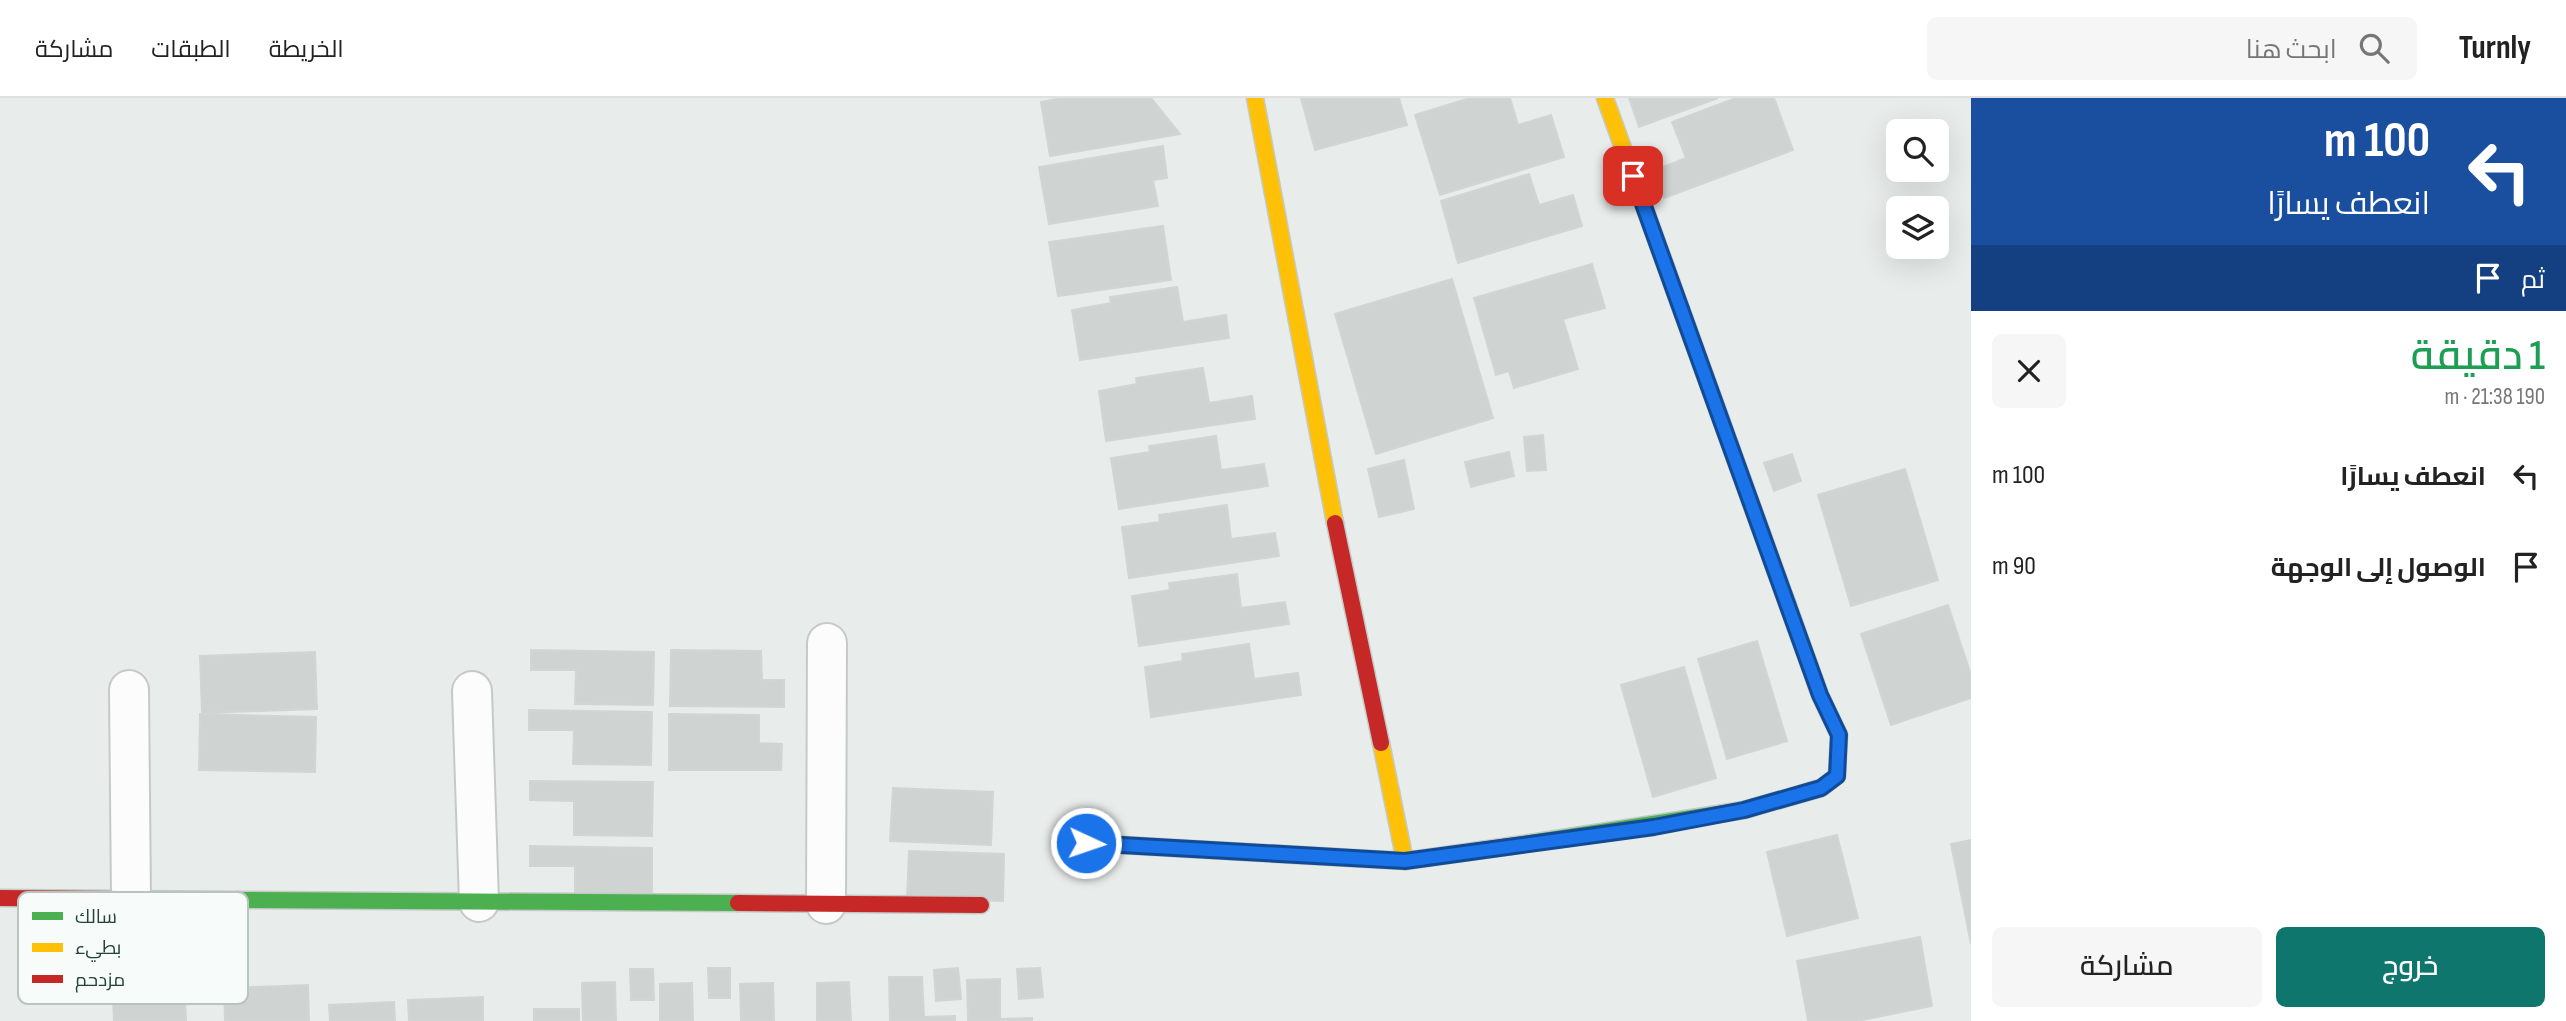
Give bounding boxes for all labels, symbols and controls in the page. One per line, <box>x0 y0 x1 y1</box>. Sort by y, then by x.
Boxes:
search box <box>1927 17 2417 80</box>
text: Turnly <box>2459 28 2531 68</box>
icon: search <box>2355 29 2393 67</box>
text: مشاركة <box>35 35 113 64</box>
text: الطبقات <box>151 35 231 64</box>
text: الخريطة <box>269 35 344 64</box>
text: ابحث هنا <box>2246 35 2337 66</box>
text: 100 m <box>2324 112 2430 171</box>
map controls <box>1886 119 1949 259</box>
button: search <box>1886 119 1949 182</box>
icon: left <box>2454 126 2545 217</box>
pin <box>1603 146 1663 206</box>
icon: arrive <box>1614 157 1652 195</box>
text: انعطف يسارًا <box>2267 185 2430 224</box>
button: layers <box>1886 196 1949 259</box>
icon: arrive <box>2469 259 2507 297</box>
text: ثم <box>2521 265 2545 296</box>
text: 1 دقيقة <box>2411 331 2545 382</box>
button: close <box>1992 334 2066 408</box>
text: 190 m · 21:38 <box>2445 383 2545 411</box>
icon: left <box>2507 457 2545 495</box>
text: 100 m <box>1992 460 2045 491</box>
text: انعطف يسارًا <box>2340 462 2486 493</box>
icon: arrive <box>2507 548 2545 586</box>
text: 90 m <box>1992 551 2036 582</box>
text: الوصول إلى الوجهة <box>2271 553 2486 584</box>
position arrow <box>1049 806 1123 880</box>
legend <box>18 892 248 1004</box>
text: سالك <box>75 906 117 929</box>
button: مشاركة <box>1992 927 2262 1007</box>
button: خروج <box>2276 927 2545 1007</box>
text: بطيء <box>75 937 121 962</box>
text: مزدحم <box>75 969 125 993</box>

